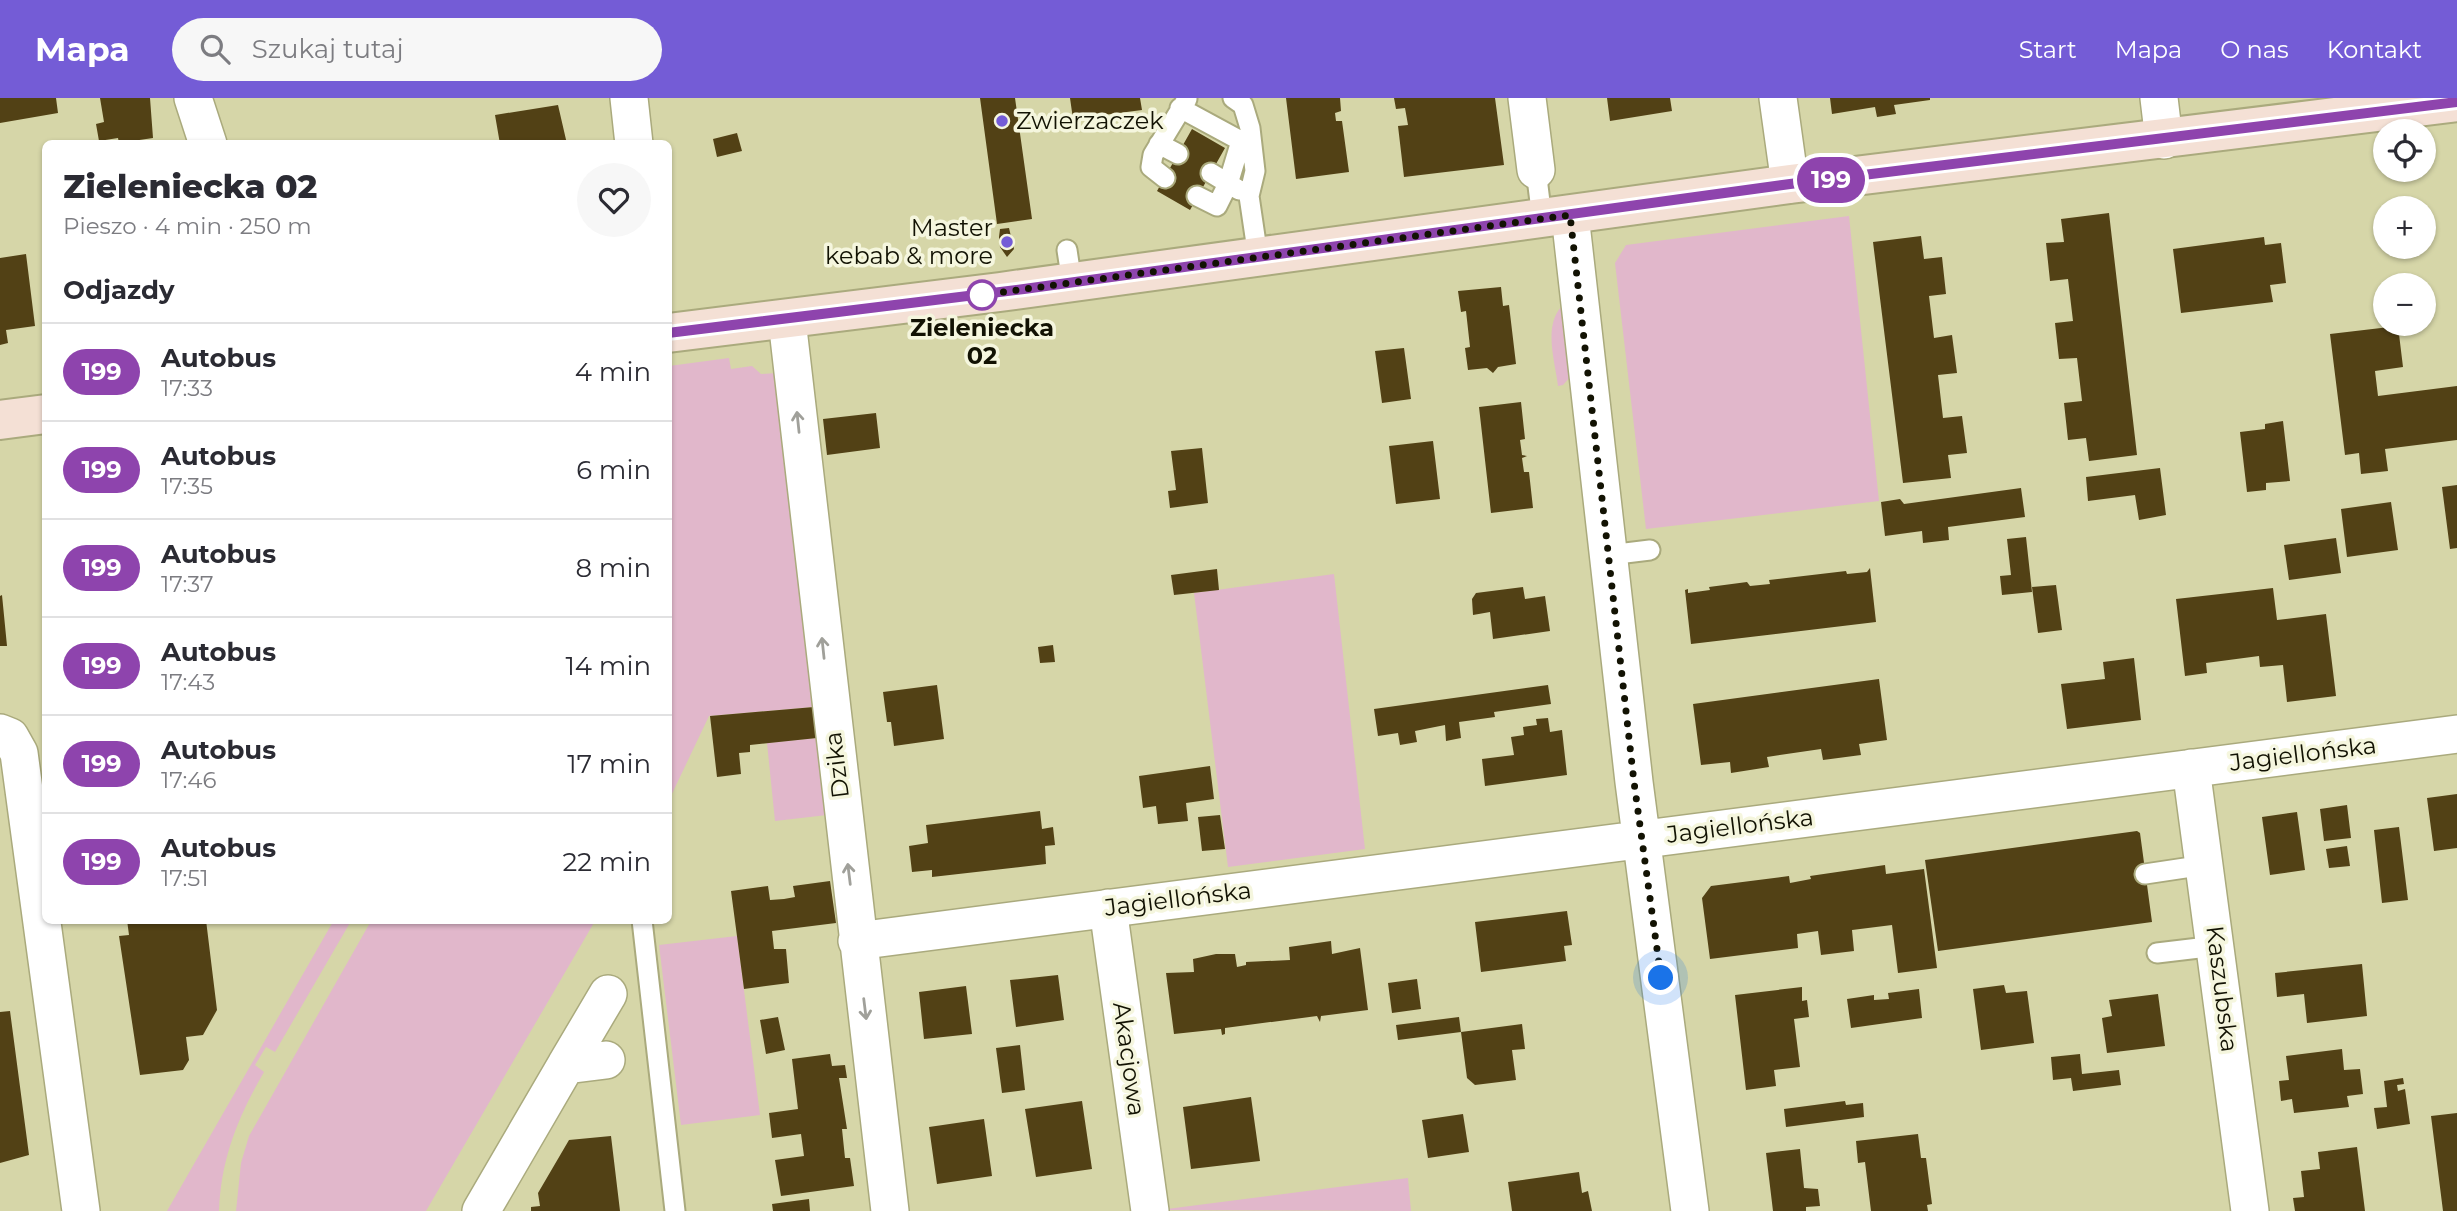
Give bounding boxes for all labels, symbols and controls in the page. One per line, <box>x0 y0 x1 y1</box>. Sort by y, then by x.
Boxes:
search box <box>172 18 662 81</box>
text: Mapa <box>35 29 130 69</box>
icon: search <box>196 30 234 68</box>
text: Szukaj tutaj <box>252 33 404 65</box>
text: Start <box>2019 35 2077 64</box>
text: Mapa <box>2115 35 2182 64</box>
text: O nas <box>2220 35 2289 64</box>
text: Kontakt <box>2327 35 2422 64</box>
place label: Zwierzaczek <box>1016 106 1164 135</box>
marker: Zwierzaczek <box>994 113 1010 129</box>
map controls <box>2373 119 2436 336</box>
button: locate <box>2373 119 2436 182</box>
line badge: 199 <box>1791 157 1871 203</box>
button: heart <box>577 163 651 237</box>
text: 199 <box>1811 165 1851 194</box>
text: Zieleniecka 02 <box>63 166 317 206</box>
button: + <box>2373 196 2436 259</box>
text: Pieszo · 4 min · 250 m <box>63 212 312 240</box>
place label: Master kebab & more <box>825 213 993 270</box>
marker: Master kebab & more <box>999 234 1015 250</box>
button: − <box>2373 273 2436 336</box>
text: Odjazdy <box>63 274 174 306</box>
marker: Zieleniecka 02 <box>967 280 997 310</box>
place label: Zieleniecka 02 <box>910 313 1054 370</box>
text: Autobus <box>161 342 276 374</box>
text: 4 min <box>575 356 651 388</box>
text: 199 <box>82 357 121 386</box>
text: 17:33 <box>161 374 213 402</box>
one-way arrow <box>791 411 804 433</box>
text: Autobus <box>161 440 276 472</box>
text: 6 min <box>576 454 651 486</box>
text: 199 <box>82 455 121 484</box>
text: 17:35 <box>161 472 213 500</box>
text: Autobus <box>161 538 276 570</box>
text: 8 min <box>575 552 651 584</box>
text: 199 <box>82 553 121 582</box>
text: 17:37 <box>161 570 214 598</box>
text: Autobus <box>161 636 276 668</box>
one-way arrow <box>816 637 829 660</box>
text: 14 min <box>565 650 651 682</box>
text: 199 <box>82 651 121 680</box>
text: 17:43 <box>161 668 215 696</box>
street label: Dzika <box>818 730 855 800</box>
street label: Jagiellońska <box>2227 730 2378 777</box>
text: Autobus <box>161 734 276 766</box>
text: 17 min <box>567 748 651 780</box>
text: 199 <box>82 749 121 778</box>
text: 17:46 <box>161 766 216 794</box>
street label: Jagiellońska <box>1664 802 1815 849</box>
text: Autobus <box>161 832 276 864</box>
text: 22 min <box>562 846 651 878</box>
text: 199 <box>82 847 121 876</box>
one-way arrow <box>842 863 855 886</box>
text: 17:51 <box>161 864 209 892</box>
street label: Jagiellońska <box>1102 875 1253 922</box>
street label: Kaszubska <box>2200 924 2245 1054</box>
your location <box>1643 960 1678 995</box>
one-way arrow <box>859 997 872 1020</box>
street label: Akacjowa <box>1107 1000 1152 1118</box>

